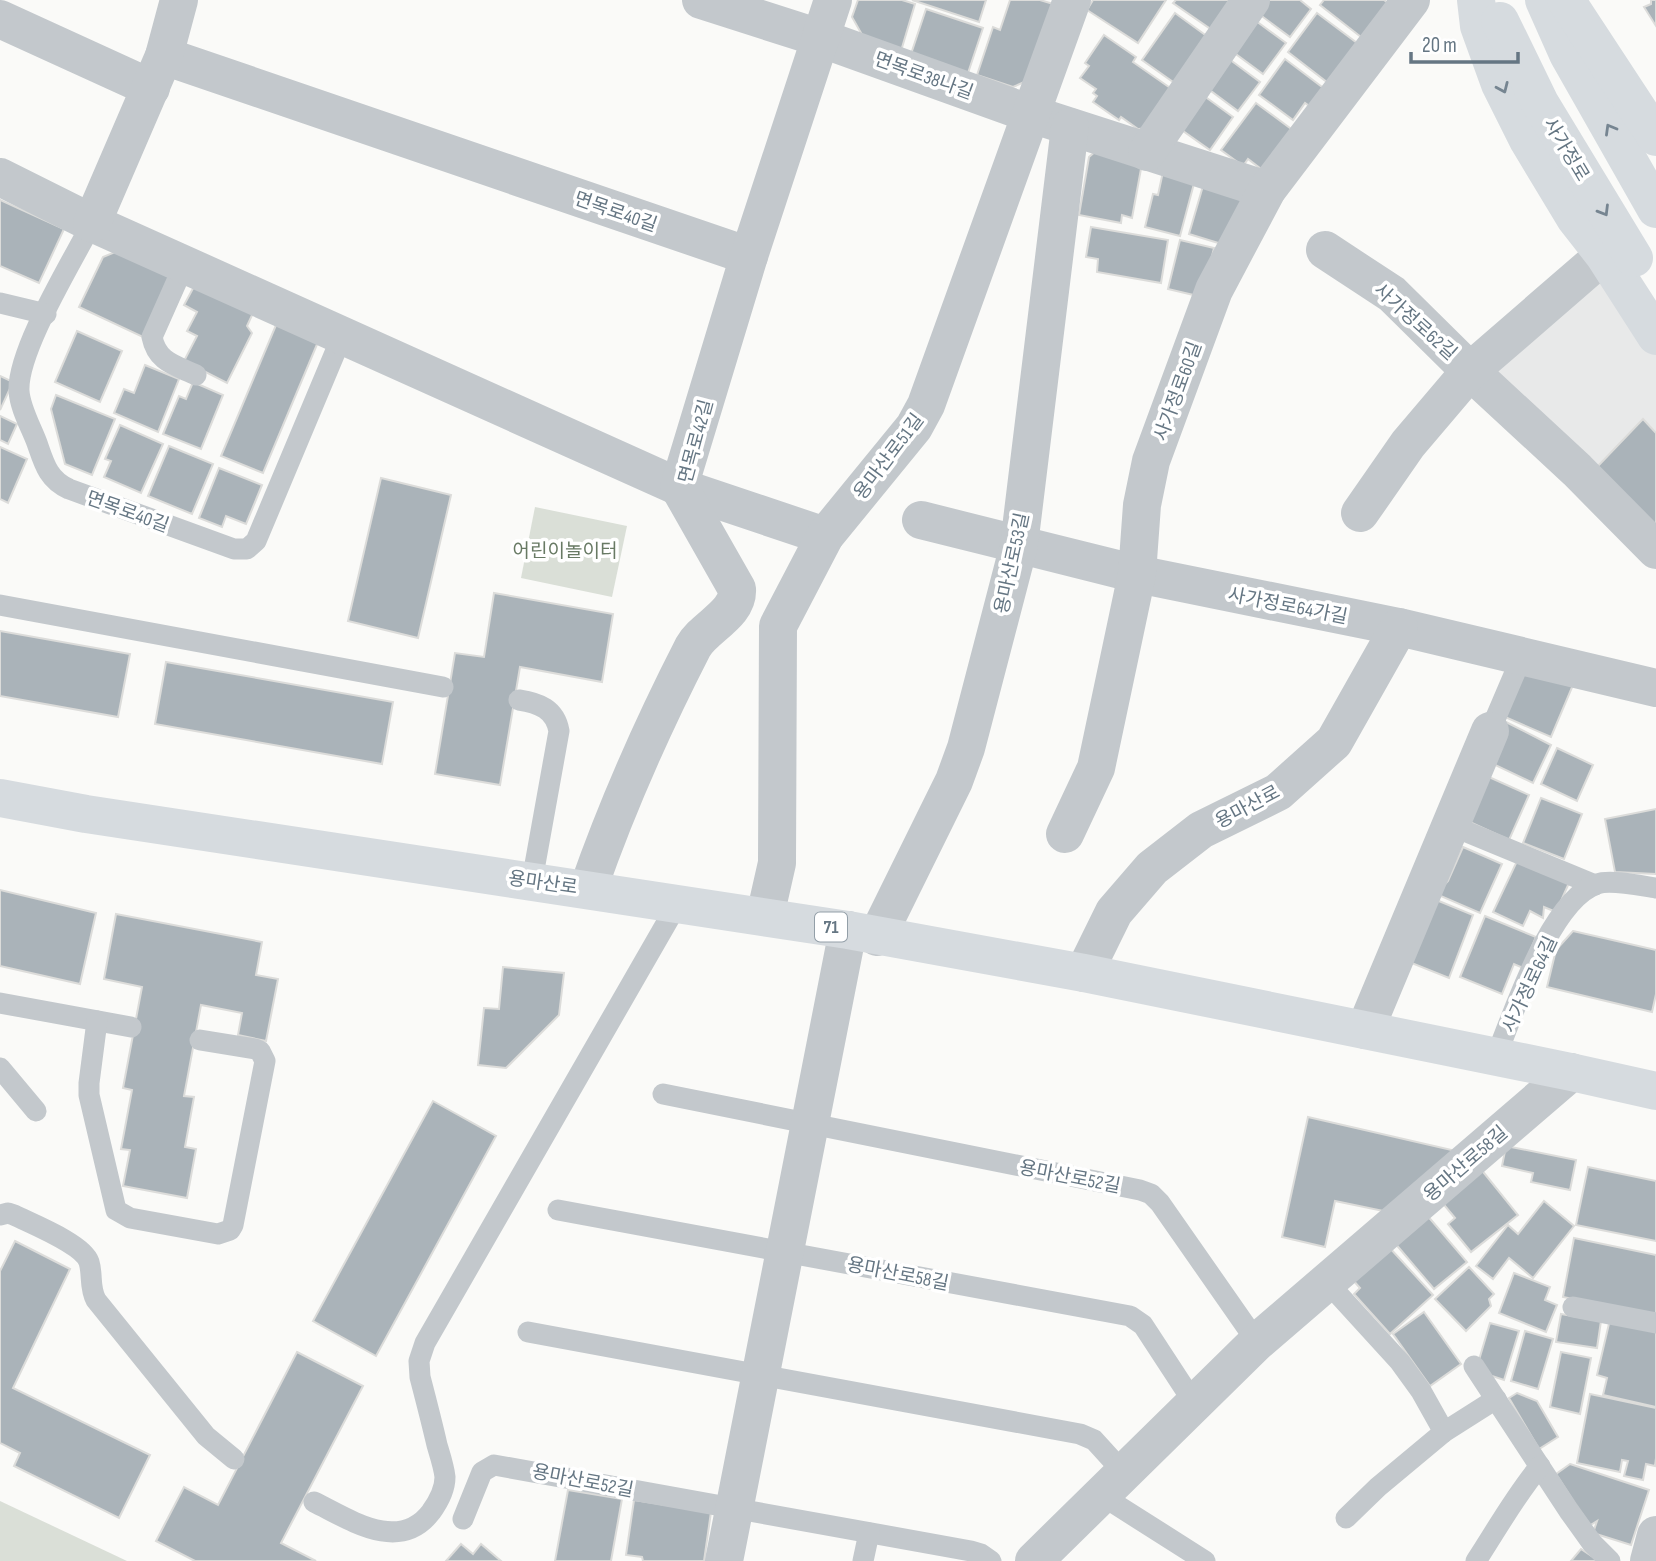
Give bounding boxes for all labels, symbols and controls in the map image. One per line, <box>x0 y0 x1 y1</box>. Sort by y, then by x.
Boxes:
scale bar <box>1411 21 1518 65</box>
text: 20 m <box>1422 33 1457 58</box>
street label: 면목로38나길 <box>871 48 976 105</box>
one-way arrow <box>1495 81 1509 93</box>
street label: 사가정로 <box>1538 114 1594 186</box>
one-way arrow <box>1605 124 1618 136</box>
street label: 면목로40길 <box>571 187 660 237</box>
one-way arrow <box>1596 203 1609 216</box>
street label: 사가정로62길 <box>1369 279 1461 365</box>
street label: 사가정로60길 <box>1150 339 1207 444</box>
street label: 면목로42길 <box>674 397 719 486</box>
street label: 용마산로51길 <box>849 409 929 504</box>
street label: 면목로40길 <box>83 487 172 538</box>
street label: 용마산로53길 <box>991 511 1034 616</box>
park label: 어린이놀이터 <box>513 540 617 563</box>
street label: 사가정로64가길 <box>1226 584 1350 629</box>
street label: 용마산로 <box>1211 781 1284 834</box>
street label: 용마산로 <box>507 867 579 900</box>
road number: 71 <box>815 912 847 942</box>
street label: 사가정로64길 <box>1498 933 1563 1037</box>
street label: 용마산로58길 <box>1419 1122 1513 1207</box>
street label: 용마산로52길 <box>1017 1156 1122 1199</box>
street label: 용마산로58길 <box>845 1253 951 1296</box>
street label: 용마산로52길 <box>530 1460 635 1503</box>

